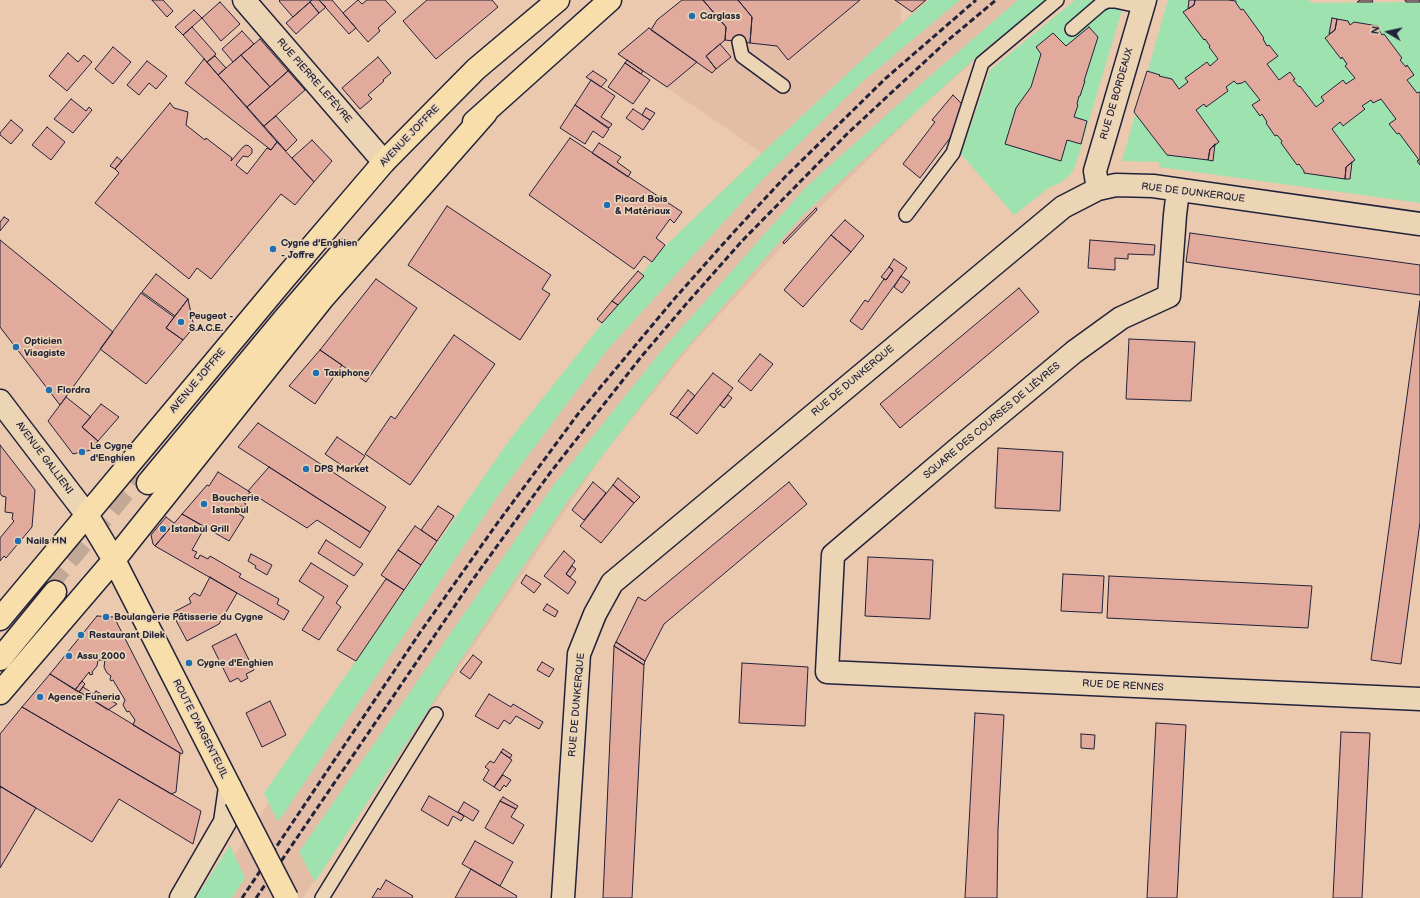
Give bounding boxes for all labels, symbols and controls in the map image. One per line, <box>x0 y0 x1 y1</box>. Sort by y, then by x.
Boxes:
place label: Carglass <box>700 10 740 22</box>
marker: Carglass <box>687 11 697 21</box>
north arrow <box>1368 12 1408 52</box>
text: N <box>1369 25 1383 35</box>
street label: RUE PIERRE LEFÈVRE <box>274 36 354 126</box>
street label: RUE DE BORDEAUX <box>1098 47 1136 141</box>
street label: AVENUE JOFFRE <box>378 103 442 169</box>
street label: RUE DE DUNKERQUE <box>1141 181 1245 205</box>
place label: Picard Bois & Matériaux <box>615 193 670 216</box>
marker: Picard Bois & Matériaux <box>602 200 612 210</box>
place label: Cygne d'Enghien - Joffre <box>281 237 357 260</box>
marker: Cygne d'Enghien - Joffre <box>268 244 278 254</box>
place label: Peugeot - S.A.C.E. <box>189 310 233 334</box>
marker: Peugeot - S.A.C.E. <box>176 317 186 327</box>
place label: Opticien Visagiste <box>24 335 65 358</box>
marker: Opticien Visagiste <box>11 342 21 352</box>
street label: RUE DE DUNKERQUE <box>809 343 897 419</box>
street label: AVENUE JOFFRE <box>167 346 229 416</box>
street label: SQUARE DES COURSES DE LIÈVRES <box>921 360 1063 482</box>
place label: Taxiphone <box>324 367 369 379</box>
marker: Taxiphone <box>311 368 321 378</box>
place label: Flordra <box>57 384 90 396</box>
marker: Flordra <box>44 385 54 395</box>
street label: AVENUE GALLIENI <box>13 419 75 497</box>
place label: Le Cygne d'Enghien <box>90 440 135 464</box>
marker: Le Cygne d'Enghien <box>77 447 87 457</box>
place label: DPS Market <box>314 463 368 475</box>
marker: DPS Market <box>301 464 311 474</box>
place label: Boucherie Istanbul <box>212 492 259 516</box>
marker: Boucherie Istanbul <box>199 499 209 509</box>
place label: Istanbul Grill <box>171 523 229 535</box>
marker: Istanbul Grill <box>158 524 168 534</box>
place label: Nails HN <box>26 535 67 547</box>
marker: Nails HN <box>13 536 23 546</box>
place label: Boulangerie Pâtisserie du Cygne <box>114 611 263 623</box>
marker: Boulangerie Pâtisserie du Cygne <box>101 612 111 622</box>
place label: Restaurant Dilek <box>89 629 165 641</box>
marker: Restaurant Dilek <box>76 630 86 640</box>
place label: Assu 2000 <box>77 650 125 662</box>
marker: Assu 2000 <box>64 651 74 661</box>
street label: RUE DE DUNKERQUE <box>566 653 588 757</box>
place label: Cygne d'Enghien <box>197 657 273 669</box>
marker: Cygne d'Enghien <box>184 658 194 668</box>
street label: ROUTE D'ARGENTEUIL <box>170 677 230 781</box>
street label: RUE DE RENNES <box>1082 678 1164 694</box>
place label: Agence Funeria <box>48 691 120 703</box>
marker: Agence Funeria <box>35 692 45 702</box>

